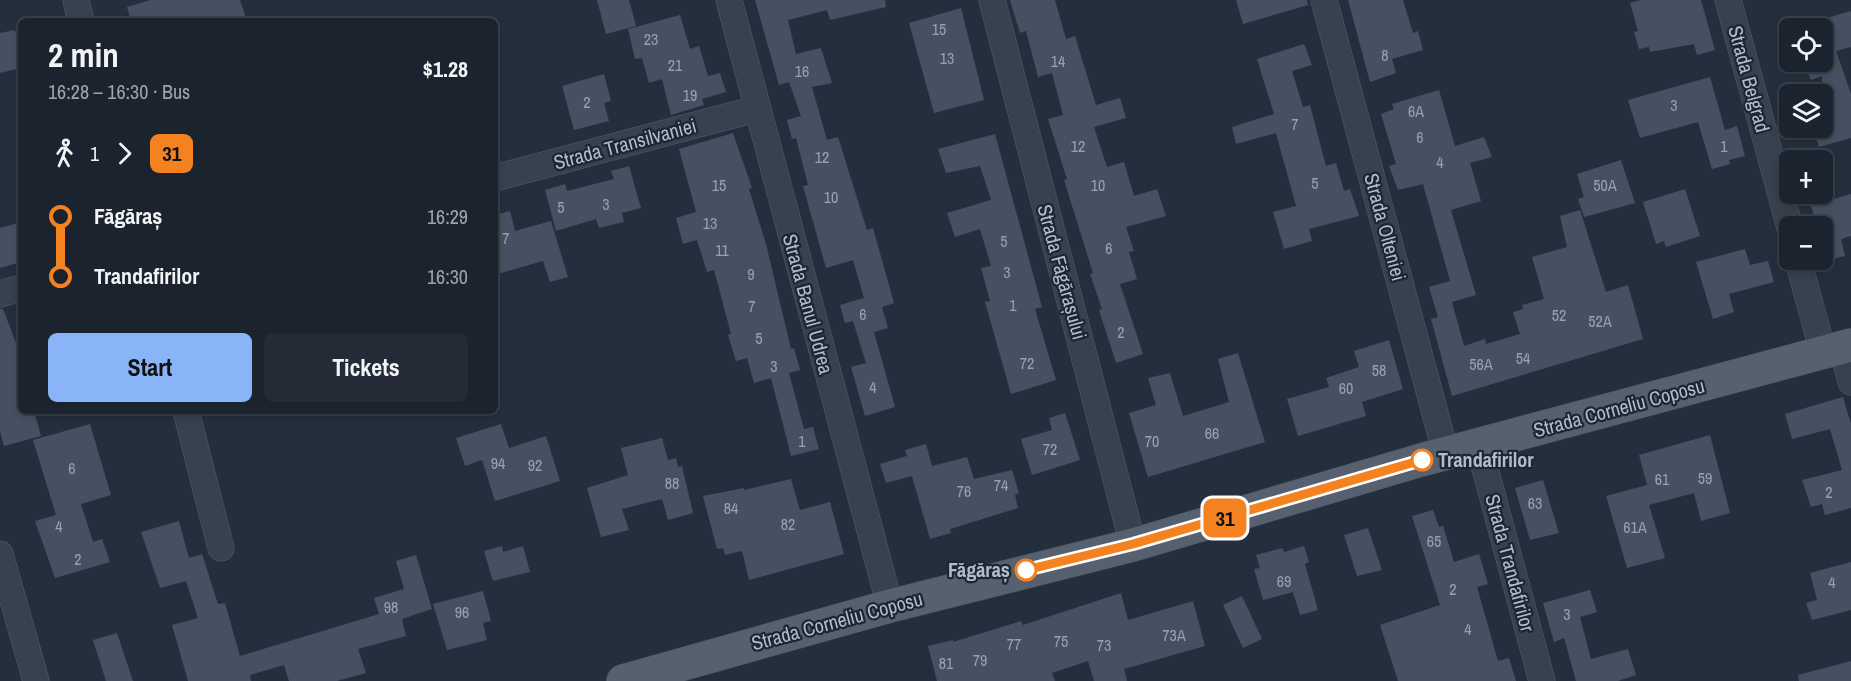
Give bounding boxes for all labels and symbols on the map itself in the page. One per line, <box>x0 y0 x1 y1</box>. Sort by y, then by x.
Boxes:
house number: 15 <box>932 18 946 40</box>
street label: Strada Belgrad <box>1722 23 1777 135</box>
house number: 23 <box>644 28 658 50</box>
house number: 8 <box>1381 44 1389 66</box>
house number: 13 <box>940 47 954 69</box>
house number: 14 <box>1051 50 1065 72</box>
house number: 21 <box>668 54 683 76</box>
house number: 16 <box>795 60 809 82</box>
house number: 19 <box>683 84 697 106</box>
house number: 2 <box>583 91 591 113</box>
house number: 3 <box>1670 94 1678 116</box>
house number: 6A <box>1408 100 1424 122</box>
street label: Strada Transilvaniei <box>550 111 699 176</box>
house number: 7 <box>1291 113 1299 135</box>
house number: 6 <box>1416 126 1424 148</box>
house number: 12 <box>1071 135 1085 157</box>
house number: 1 <box>1720 135 1728 157</box>
house number: 12 <box>815 146 829 168</box>
house number: 4 <box>1436 151 1444 173</box>
street label: Strada Olteniei <box>1358 170 1413 284</box>
house number: 5 <box>1311 172 1319 194</box>
house number: 15 <box>712 174 726 196</box>
house number: 10 <box>1091 174 1105 196</box>
house number: 50A <box>1593 174 1617 196</box>
house number: 10 <box>824 186 838 208</box>
house number: 3 <box>602 193 610 215</box>
house number: 5 <box>557 196 565 218</box>
street label: Strada Făgărașului <box>1031 201 1093 342</box>
house number: 13 <box>703 212 717 234</box>
house number: 7 <box>502 227 510 249</box>
house number: 5 <box>1000 230 1008 252</box>
street label: Strada Banul Udrea <box>777 231 840 377</box>
house number: 6 <box>1105 237 1113 259</box>
house number: 11 <box>715 239 730 261</box>
house number: 3 <box>1003 261 1011 283</box>
house number: 9 <box>747 263 755 285</box>
house number: 1 <box>1009 294 1017 316</box>
house number: 7 <box>748 295 756 317</box>
house number: 6 <box>859 303 867 325</box>
house number: 52 <box>1552 304 1566 326</box>
house number: 52A <box>1588 310 1612 332</box>
house number: 2 <box>1117 321 1125 343</box>
house number: 5 <box>755 327 763 349</box>
house number: 54 <box>1516 347 1530 369</box>
house number: 72 <box>1020 352 1034 374</box>
house number: 56A <box>1469 353 1493 375</box>
house number: 3 <box>770 355 778 377</box>
house number: 58 <box>1372 359 1386 381</box>
street label: Strada Corneliu Coposu <box>1530 372 1707 443</box>
house number: 4 <box>869 376 877 398</box>
house number: 60 <box>1339 377 1353 399</box>
house number: 66 <box>1205 422 1219 444</box>
house number: 1 <box>798 430 806 452</box>
house number: 70 <box>1145 430 1159 452</box>
house number: 72 <box>1043 438 1057 460</box>
place label: Trandafirilor <box>1438 446 1534 473</box>
marker: Trandafirilor <box>1411 449 1433 471</box>
house number: 94 <box>491 452 505 474</box>
house number: 92 <box>528 454 542 476</box>
house number: 6 <box>68 457 76 479</box>
house number: 59 <box>1698 467 1712 489</box>
house number: 61 <box>1655 468 1670 490</box>
house number: 88 <box>665 472 679 494</box>
house number: 74 <box>994 474 1008 496</box>
house number: 76 <box>957 480 971 502</box>
house number: 2 <box>1825 481 1833 503</box>
street label: Strada Trandafirilor <box>1479 491 1542 635</box>
house number: 63 <box>1528 492 1542 514</box>
house number: 84 <box>724 497 738 519</box>
line badge: 31 <box>1198 498 1252 538</box>
house number: 82 <box>781 513 795 535</box>
house number: 4 <box>55 515 63 537</box>
house number: 61A <box>1623 516 1647 538</box>
house number: 65 <box>1427 530 1441 552</box>
house number: 2 <box>74 548 82 570</box>
place label: Făgăraș <box>948 556 1010 583</box>
marker: Făgăraș <box>1015 559 1037 581</box>
house number: 69 <box>1277 570 1291 592</box>
house number: 4 <box>1828 571 1836 593</box>
house number: 2 <box>1449 578 1457 600</box>
street label: Strada Corneliu Coposu <box>748 585 925 656</box>
house number: 98 <box>384 596 398 618</box>
house number: 96 <box>455 601 469 623</box>
house number: 3 <box>1563 603 1571 625</box>
house number: 4 <box>1464 618 1472 640</box>
house number: 73A <box>1162 624 1186 646</box>
house number: 75 <box>1054 630 1068 652</box>
house number: 77 <box>1007 633 1021 655</box>
house number: 73 <box>1097 634 1111 656</box>
house number: 79 <box>973 649 987 671</box>
house number: 81 <box>939 652 954 674</box>

